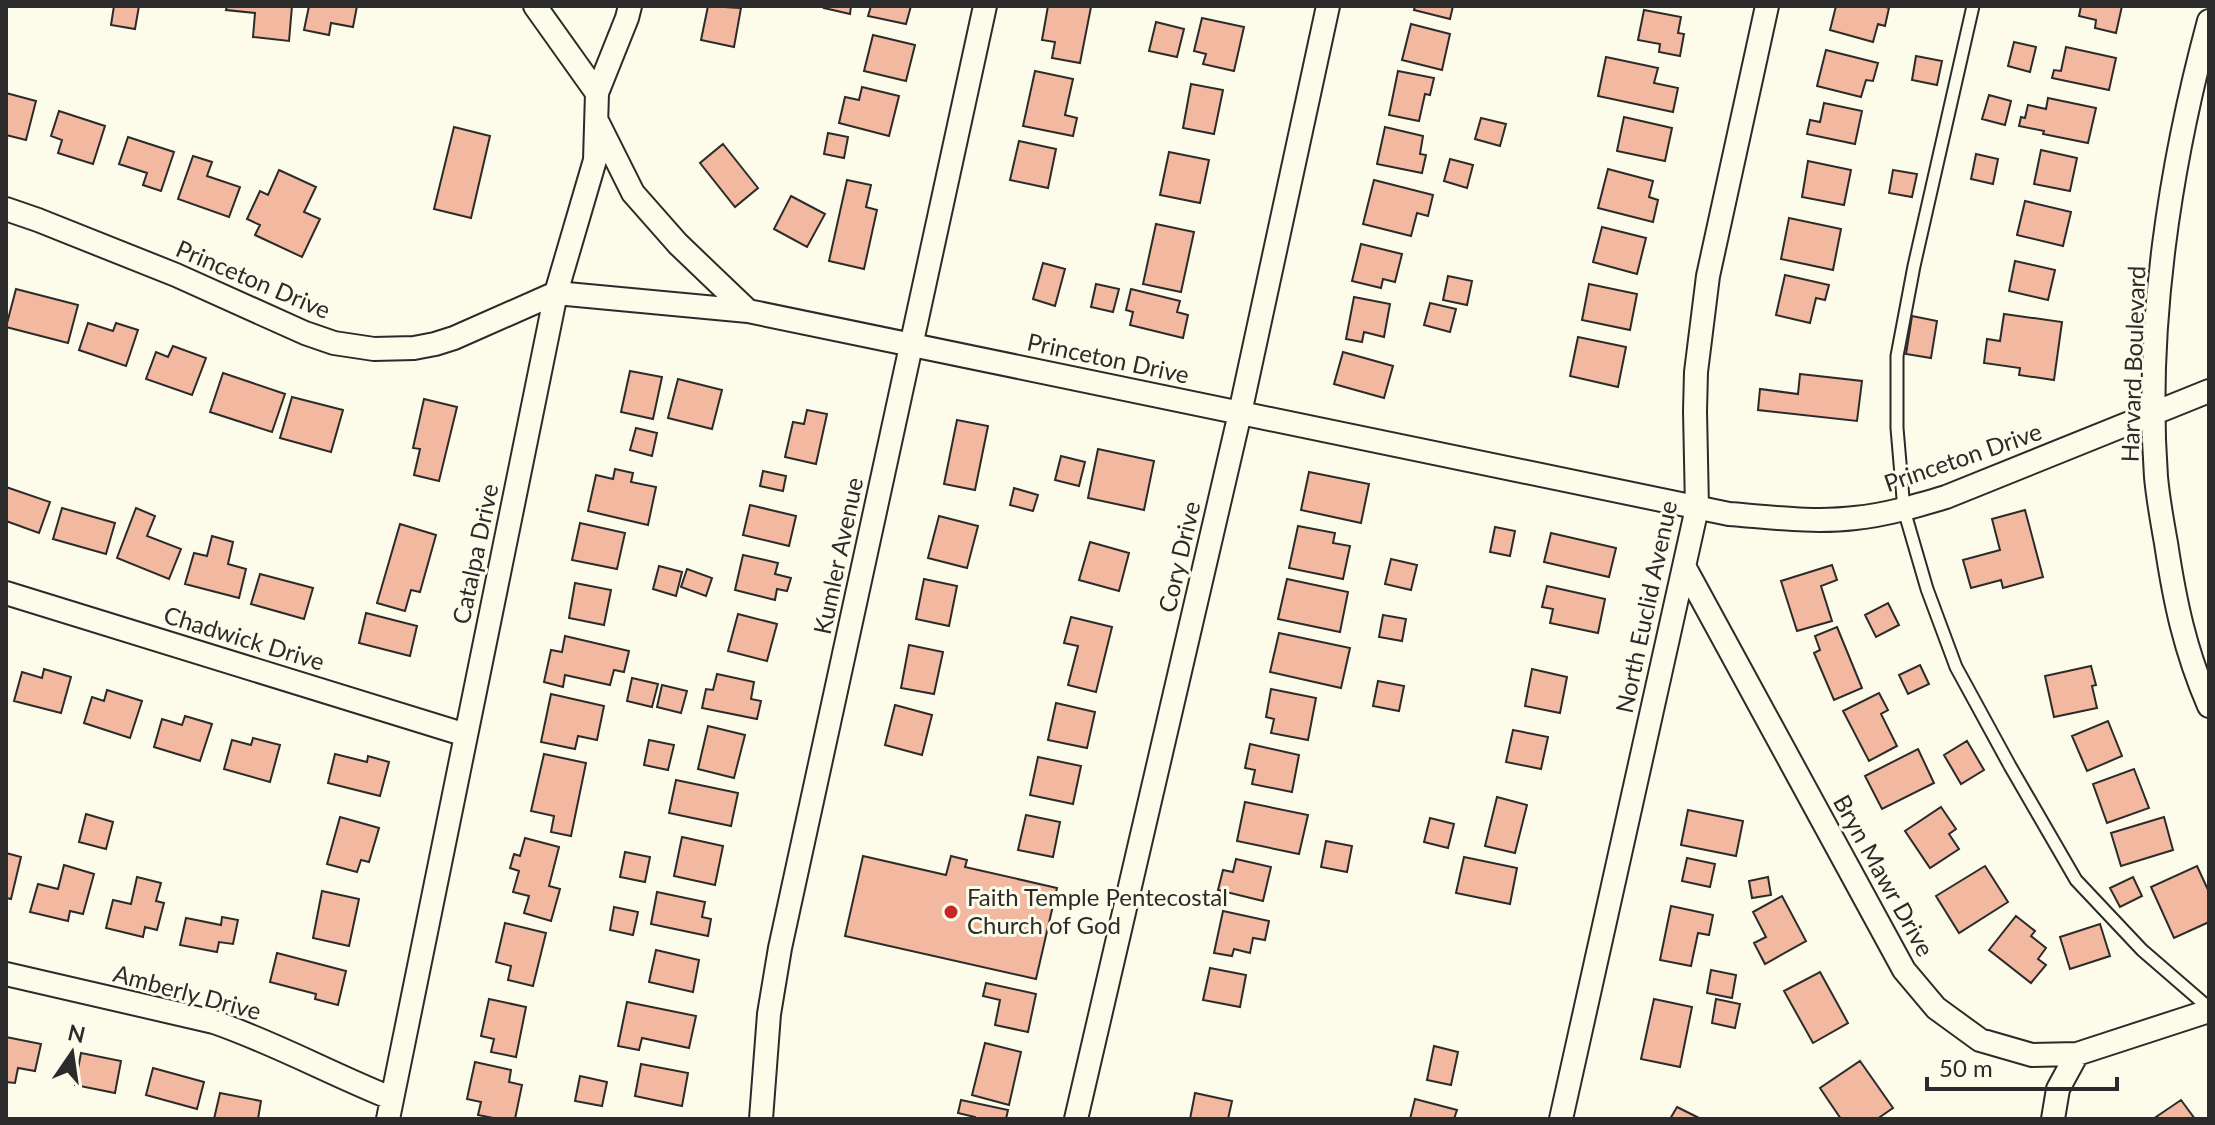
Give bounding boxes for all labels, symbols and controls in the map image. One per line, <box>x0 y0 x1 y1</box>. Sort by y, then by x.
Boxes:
street label: Princeton Drive <box>172 233 335 324</box>
street label: Harvard Boulevard <box>2115 265 2150 463</box>
street label: Princeton Drive <box>1025 326 1192 389</box>
street label: Princeton Drive <box>1880 416 2045 497</box>
street label: Kumler Avenue <box>807 475 868 637</box>
street label: Catalpa Drive <box>446 481 504 627</box>
street label: Cory Drive <box>1152 498 1205 615</box>
street label: North Euclid Avenue <box>1609 498 1682 715</box>
street label: Chadwick Drive <box>161 599 328 676</box>
street label: Bryn Mawr Drive <box>1828 789 1941 961</box>
place label: Faith Temple Pentecostal Church of God <box>967 882 1228 939</box>
marker: Faith Temple Pentecostal Church of God <box>942 903 960 921</box>
street label: Amberly Drive <box>110 958 264 1025</box>
north arrow <box>32 1013 112 1093</box>
text: N <box>65 1018 88 1048</box>
scale bar <box>1927 1041 2117 1091</box>
text: 50 m <box>1939 1053 1993 1082</box>

